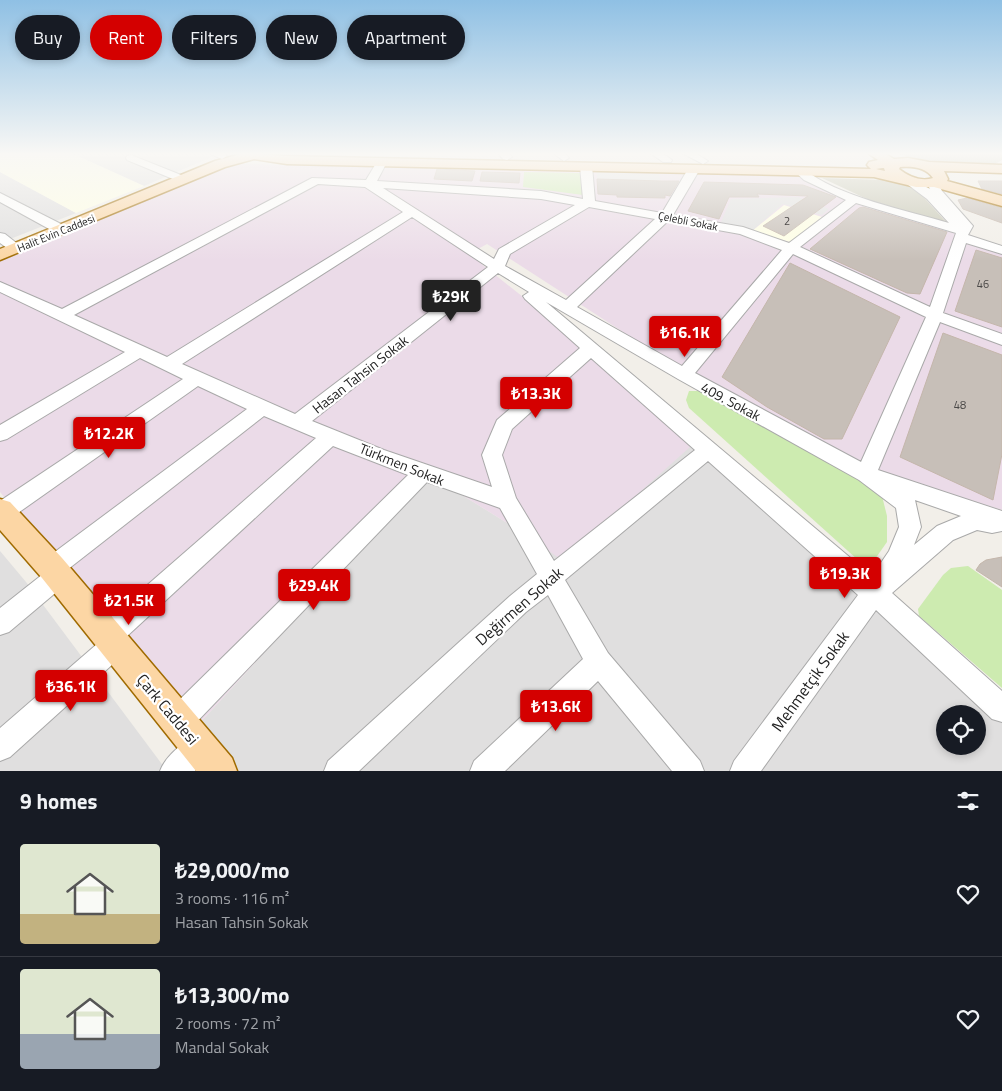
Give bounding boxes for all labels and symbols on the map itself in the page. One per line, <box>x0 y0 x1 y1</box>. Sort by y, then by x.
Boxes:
street label: Çelebli Sokak <box>657 207 720 235</box>
street label: Halit Evin Caddesi <box>15 210 97 256</box>
house number: 2 <box>784 213 790 229</box>
house number: 46 <box>977 276 989 292</box>
pin: ₺29K <box>421 280 481 322</box>
pin: ₺16.1K <box>644 316 726 358</box>
street label: Hasan Tahsin Sokak <box>308 330 413 418</box>
pin: ₺13.3K <box>495 376 577 419</box>
street label: 409. Sokak <box>697 376 765 426</box>
house number: 48 <box>954 397 966 413</box>
pin: ₺12.2K <box>68 416 150 459</box>
street label: Türkmen Sokak <box>356 437 448 491</box>
pin: ₺19.3K <box>804 556 886 599</box>
street label: Değirmen Sokak <box>470 561 568 651</box>
pin: ₺29.4K <box>273 568 355 611</box>
pin: ₺21.5K <box>88 584 170 626</box>
street label: Mehmetçik Sokak <box>765 625 855 736</box>
street label: Çark Caddesi <box>131 668 205 750</box>
pin: ₺36.1K <box>30 670 112 712</box>
pin: ₺13.6K <box>515 690 597 732</box>

